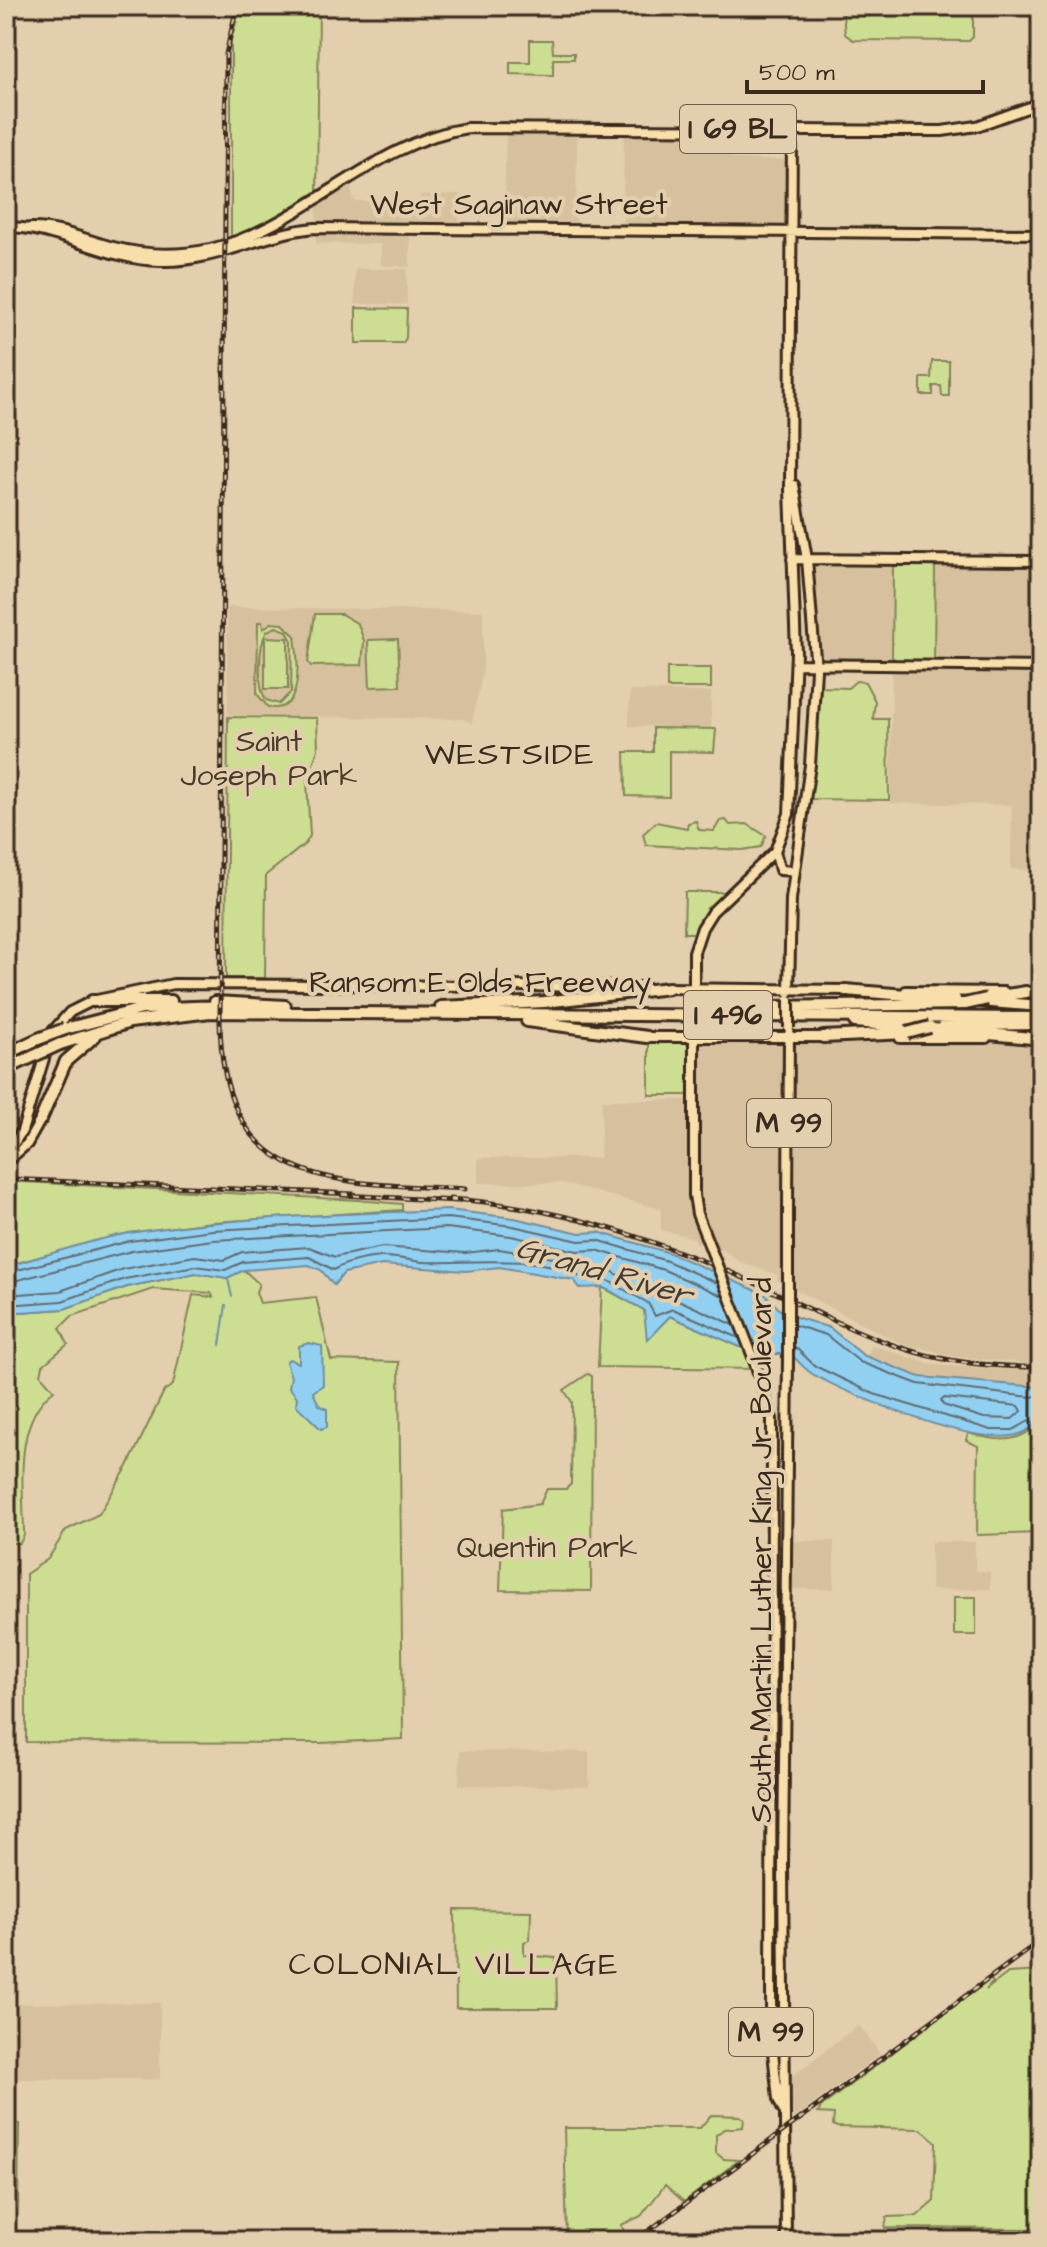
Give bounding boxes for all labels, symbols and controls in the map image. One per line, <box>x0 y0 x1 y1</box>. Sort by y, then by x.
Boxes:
scale bar <box>747 44 983 94</box>
text: 500 m <box>759 56 835 90</box>
road number: I 69 BL <box>680 105 796 153</box>
street label: West Saginaw Street <box>370 184 668 227</box>
park label: Saint Joseph Park <box>181 721 357 797</box>
district label: WESTSIDE <box>425 732 595 777</box>
street label: Ransom E Olds Freeway <box>309 962 651 1005</box>
road number: I 496 <box>684 991 772 1039</box>
road number: M 99 <box>747 1099 831 1147</box>
water label: Grand River <box>511 1225 700 1319</box>
street label: South Martin Luther King Jr Boulevard <box>741 1277 784 1823</box>
park label: Quentin Park <box>457 1527 637 1569</box>
district label: COLONIAL VILLAGE <box>289 1942 619 1987</box>
road number: M 99 <box>729 2008 813 2056</box>

